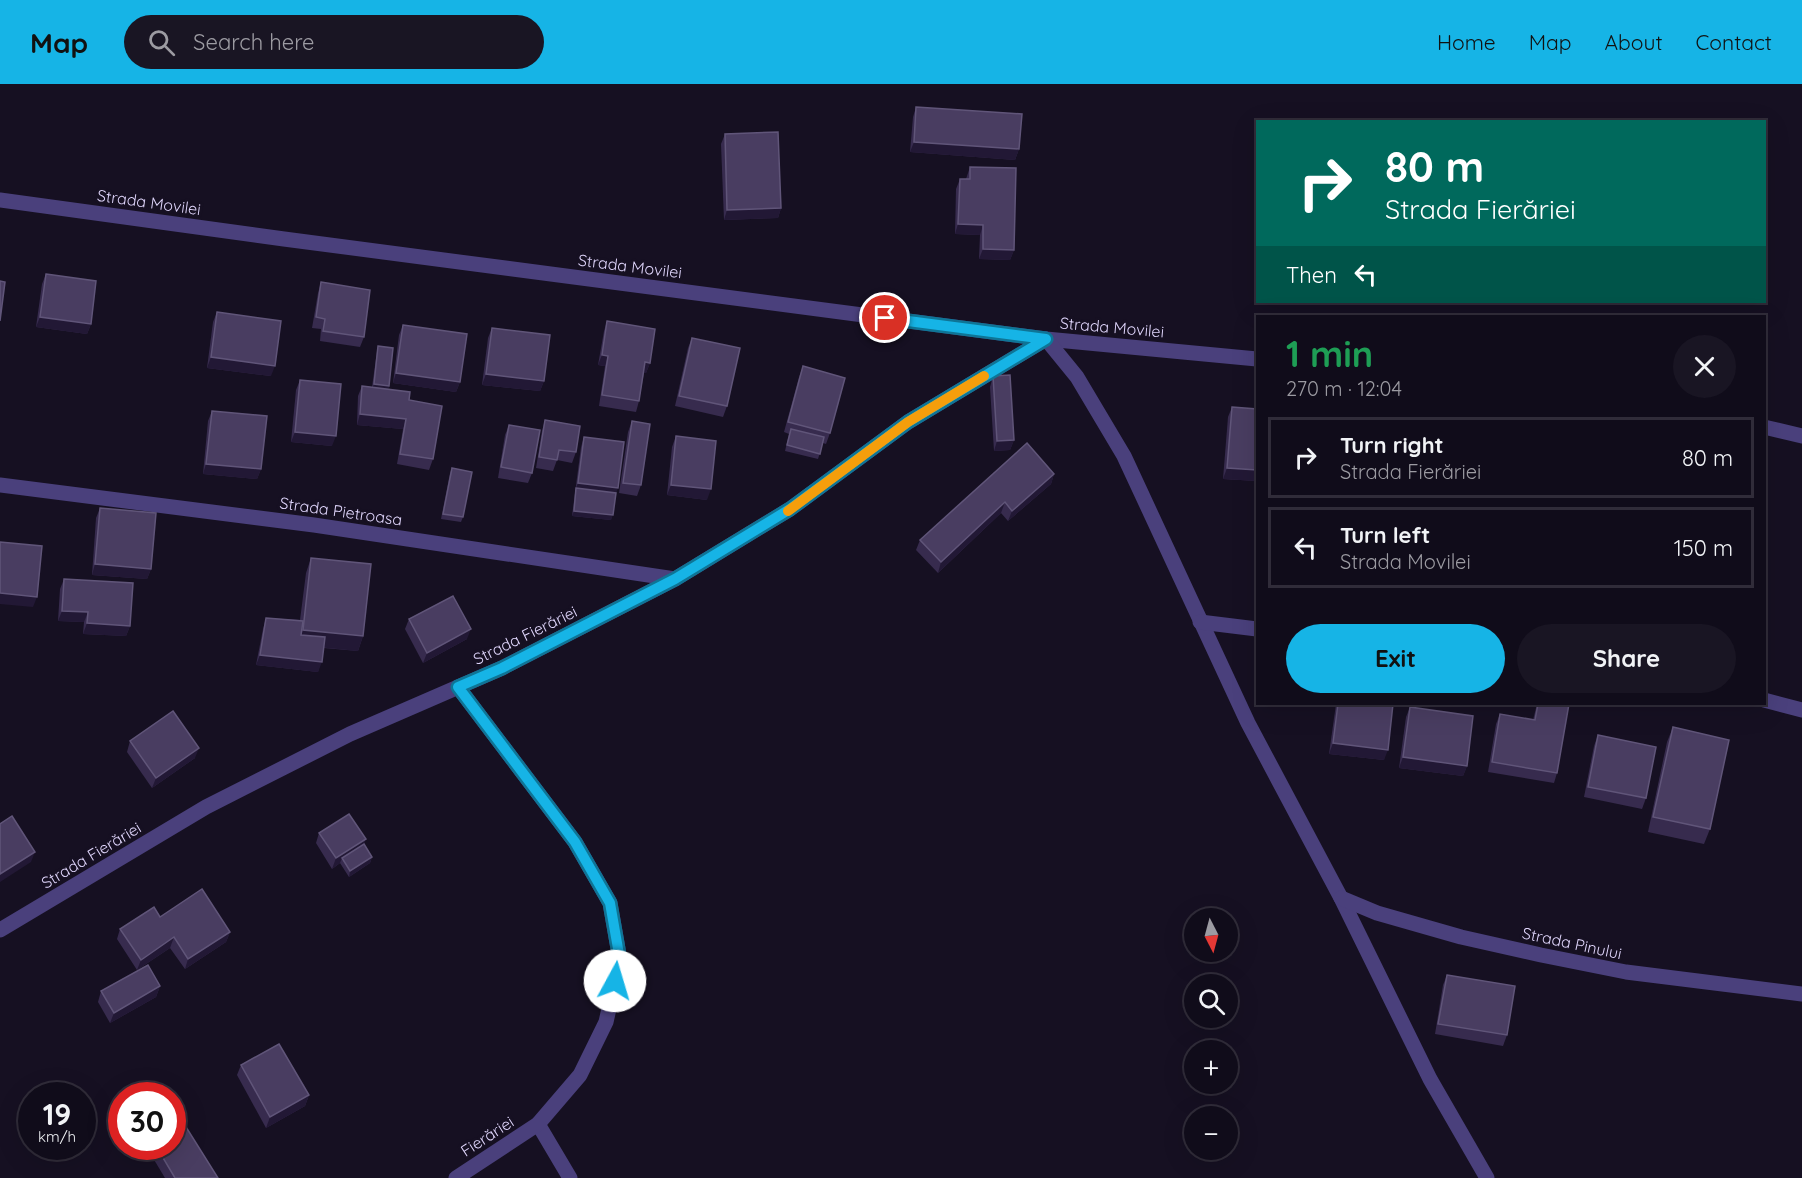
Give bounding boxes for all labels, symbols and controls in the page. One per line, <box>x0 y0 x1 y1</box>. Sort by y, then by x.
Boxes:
search box <box>124 15 544 69</box>
text: Map <box>30 25 88 60</box>
icon: search <box>145 26 178 59</box>
text: Search here <box>193 28 315 56</box>
text: Home <box>1437 29 1496 55</box>
text: Map <box>1529 29 1572 55</box>
text: About <box>1605 29 1663 55</box>
text: Contact <box>1696 29 1772 55</box>
text: 80 m <box>1385 140 1484 193</box>
icon: right <box>1286 144 1364 222</box>
street label: Strada Movilei <box>96 185 202 219</box>
text: Strada Fierăriei <box>1385 192 1576 226</box>
street label: Strada Movilei <box>577 250 683 282</box>
icon: left <box>1349 258 1382 291</box>
text: Then <box>1286 261 1337 289</box>
pin <box>859 292 910 343</box>
icon: arrive <box>868 301 901 334</box>
street label: Strada Movilei <box>1059 312 1165 342</box>
text: 1 min <box>1286 331 1373 376</box>
button: close <box>1673 335 1736 398</box>
text: 270 m · 12:04 <box>1286 376 1402 401</box>
text: Turn right <box>1340 431 1444 459</box>
icon: right <box>1289 441 1322 474</box>
text: 80 m <box>1682 444 1733 472</box>
text: Strada Fierăriei <box>1340 459 1481 484</box>
street label: Strada Pietroasa <box>278 492 404 530</box>
text: Turn left <box>1340 521 1430 549</box>
icon: left <box>1289 531 1322 564</box>
text: 150 m <box>1674 534 1733 562</box>
text: Strada Movilei <box>1340 549 1471 574</box>
street label: Strada Fierăriei <box>470 601 580 669</box>
button: Exit <box>1286 624 1505 693</box>
button: Share <box>1517 624 1736 693</box>
street label: Strada Fierăriei <box>37 817 145 893</box>
north arrow <box>1184 908 1238 962</box>
map controls <box>1184 908 1238 1160</box>
street label: Strada Pinului <box>1520 923 1624 963</box>
position arrow <box>583 949 647 1013</box>
button: search <box>1184 974 1238 1028</box>
button: + <box>1184 1040 1238 1094</box>
speed limit sign: 30 <box>108 1082 186 1160</box>
text: 19 <box>43 1095 71 1133</box>
button: − <box>1184 1106 1238 1160</box>
street label: Fierăriei <box>457 1111 517 1161</box>
text: km/h <box>38 1127 76 1146</box>

